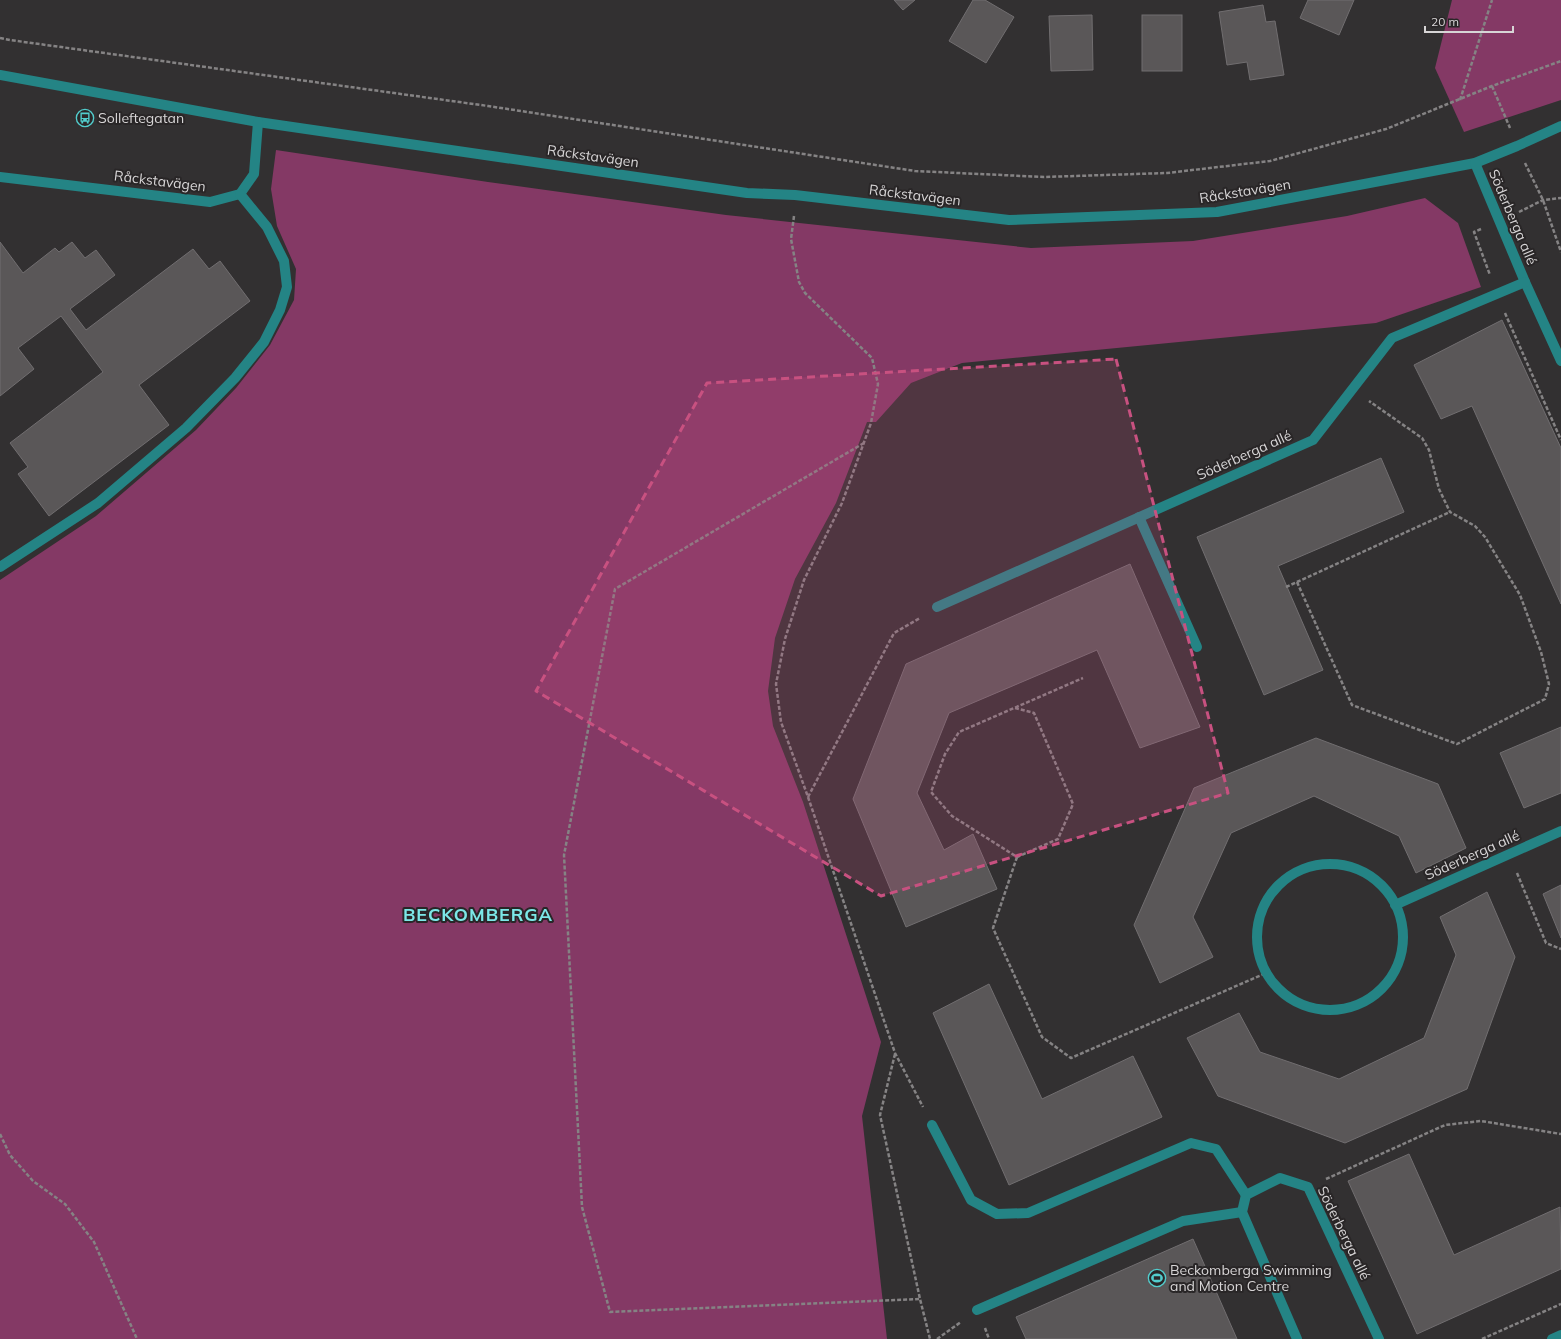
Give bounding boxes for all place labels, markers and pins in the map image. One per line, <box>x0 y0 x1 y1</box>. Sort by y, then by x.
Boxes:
bus stop icon: Solleftegatan <box>75 108 95 128</box>
place label: Solleftegatan <box>98 109 184 127</box>
place label: Beckomberga Swimming and Motion Centre <box>1170 1261 1332 1295</box>
sports icon: Beckomberga Swimming and Motion Centre <box>1147 1268 1167 1288</box>

